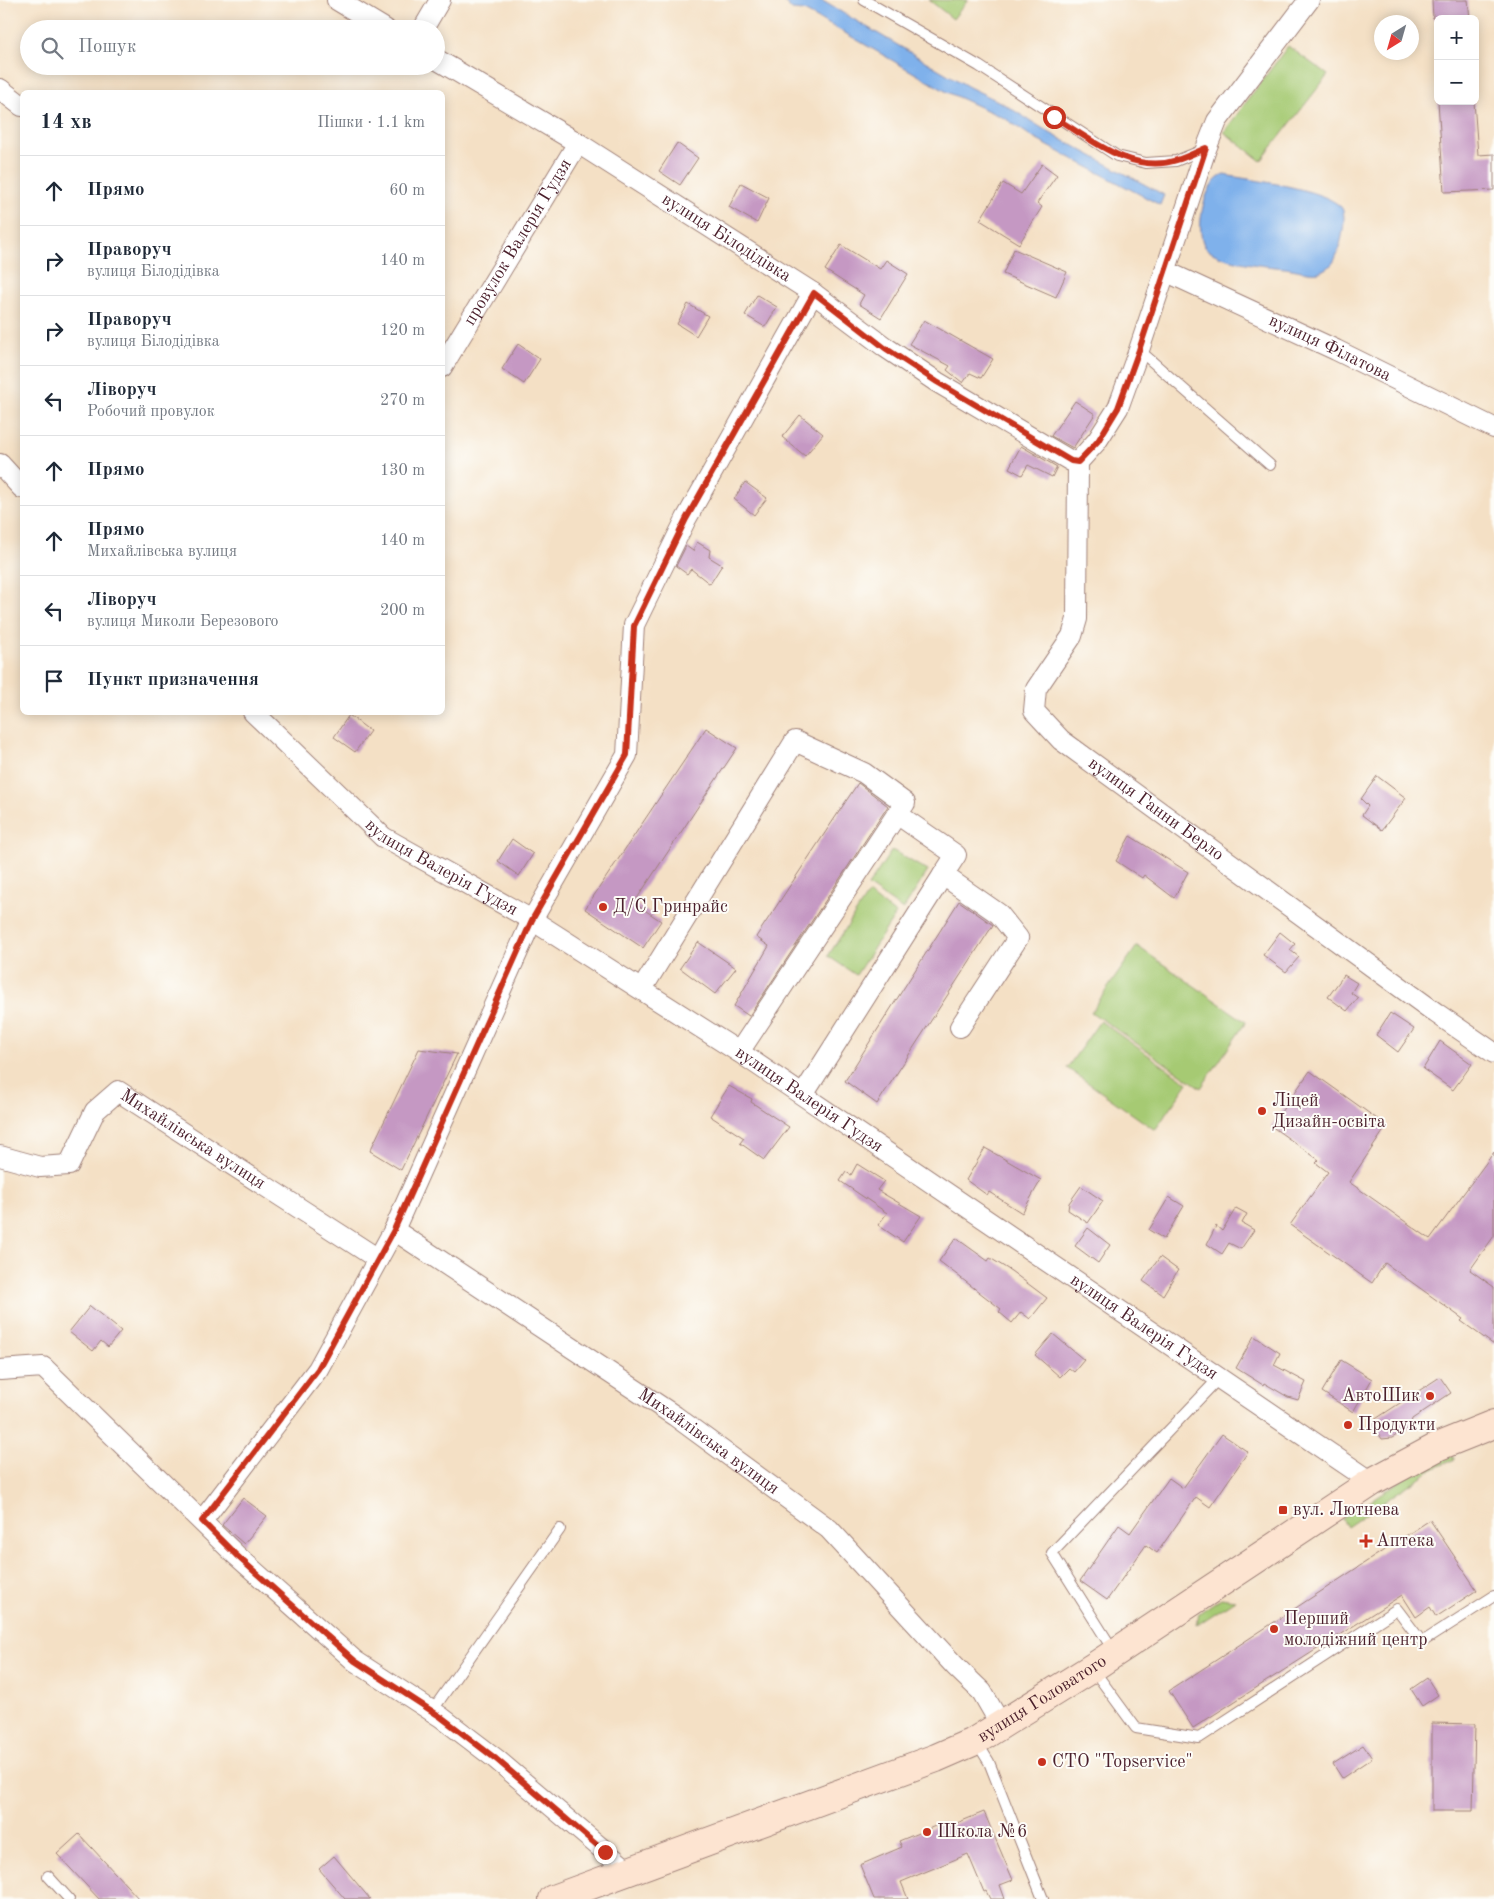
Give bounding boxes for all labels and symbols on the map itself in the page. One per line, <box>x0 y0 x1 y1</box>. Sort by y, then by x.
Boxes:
north arrow <box>1374 15 1419 60</box>
route start <box>1043 106 1066 129</box>
street label: провулок Валерія Гудзя <box>460 156 575 329</box>
street label: вулиця Білодідівка <box>659 190 794 286</box>
street label: вулиця Філатова <box>1266 311 1394 385</box>
street label: вулиця Ганни Берло <box>1085 754 1227 864</box>
street label: вулиця Валерія Гудзя <box>361 816 521 919</box>
place label: Д/С Гринрайс <box>613 898 728 916</box>
marker: Д/С Гринрайс <box>597 901 609 913</box>
street label: вулиця Валерія Гудзя <box>732 1043 886 1156</box>
street label: Михайлівська вулиця <box>117 1086 269 1193</box>
place label: Ліцей Дизайн-освіта <box>1272 1092 1386 1131</box>
marker: Ліцей Дизайн-освіта <box>1256 1105 1268 1117</box>
street label: вулиця Валерія Гудзя <box>1067 1271 1221 1383</box>
street label: Михайлівська вулиця <box>635 1385 782 1498</box>
place label: АвтоШик <box>1342 1387 1420 1405</box>
marker: АвтоШик <box>1424 1390 1436 1402</box>
place label: Продукти <box>1358 1416 1436 1434</box>
marker: Продукти <box>1342 1419 1354 1431</box>
place label: вул. Лютнева <box>1293 1501 1400 1519</box>
marker: вул. Лютнева <box>1277 1504 1289 1516</box>
place label: Аптека <box>1376 1532 1434 1550</box>
marker: Аптека <box>1360 1535 1372 1547</box>
place label: Перший молодіжний центр <box>1284 1610 1428 1649</box>
marker: Перший молодіжний центр <box>1268 1623 1280 1635</box>
street label: вулиця Головатого <box>975 1652 1110 1746</box>
place label: СТО "Topservice" <box>1052 1753 1193 1771</box>
marker: СТО "Topservice" <box>1036 1756 1048 1768</box>
place label: Школа №6 <box>937 1823 1027 1841</box>
marker: Школа №6 <box>921 1826 933 1838</box>
route end <box>594 1841 617 1864</box>

